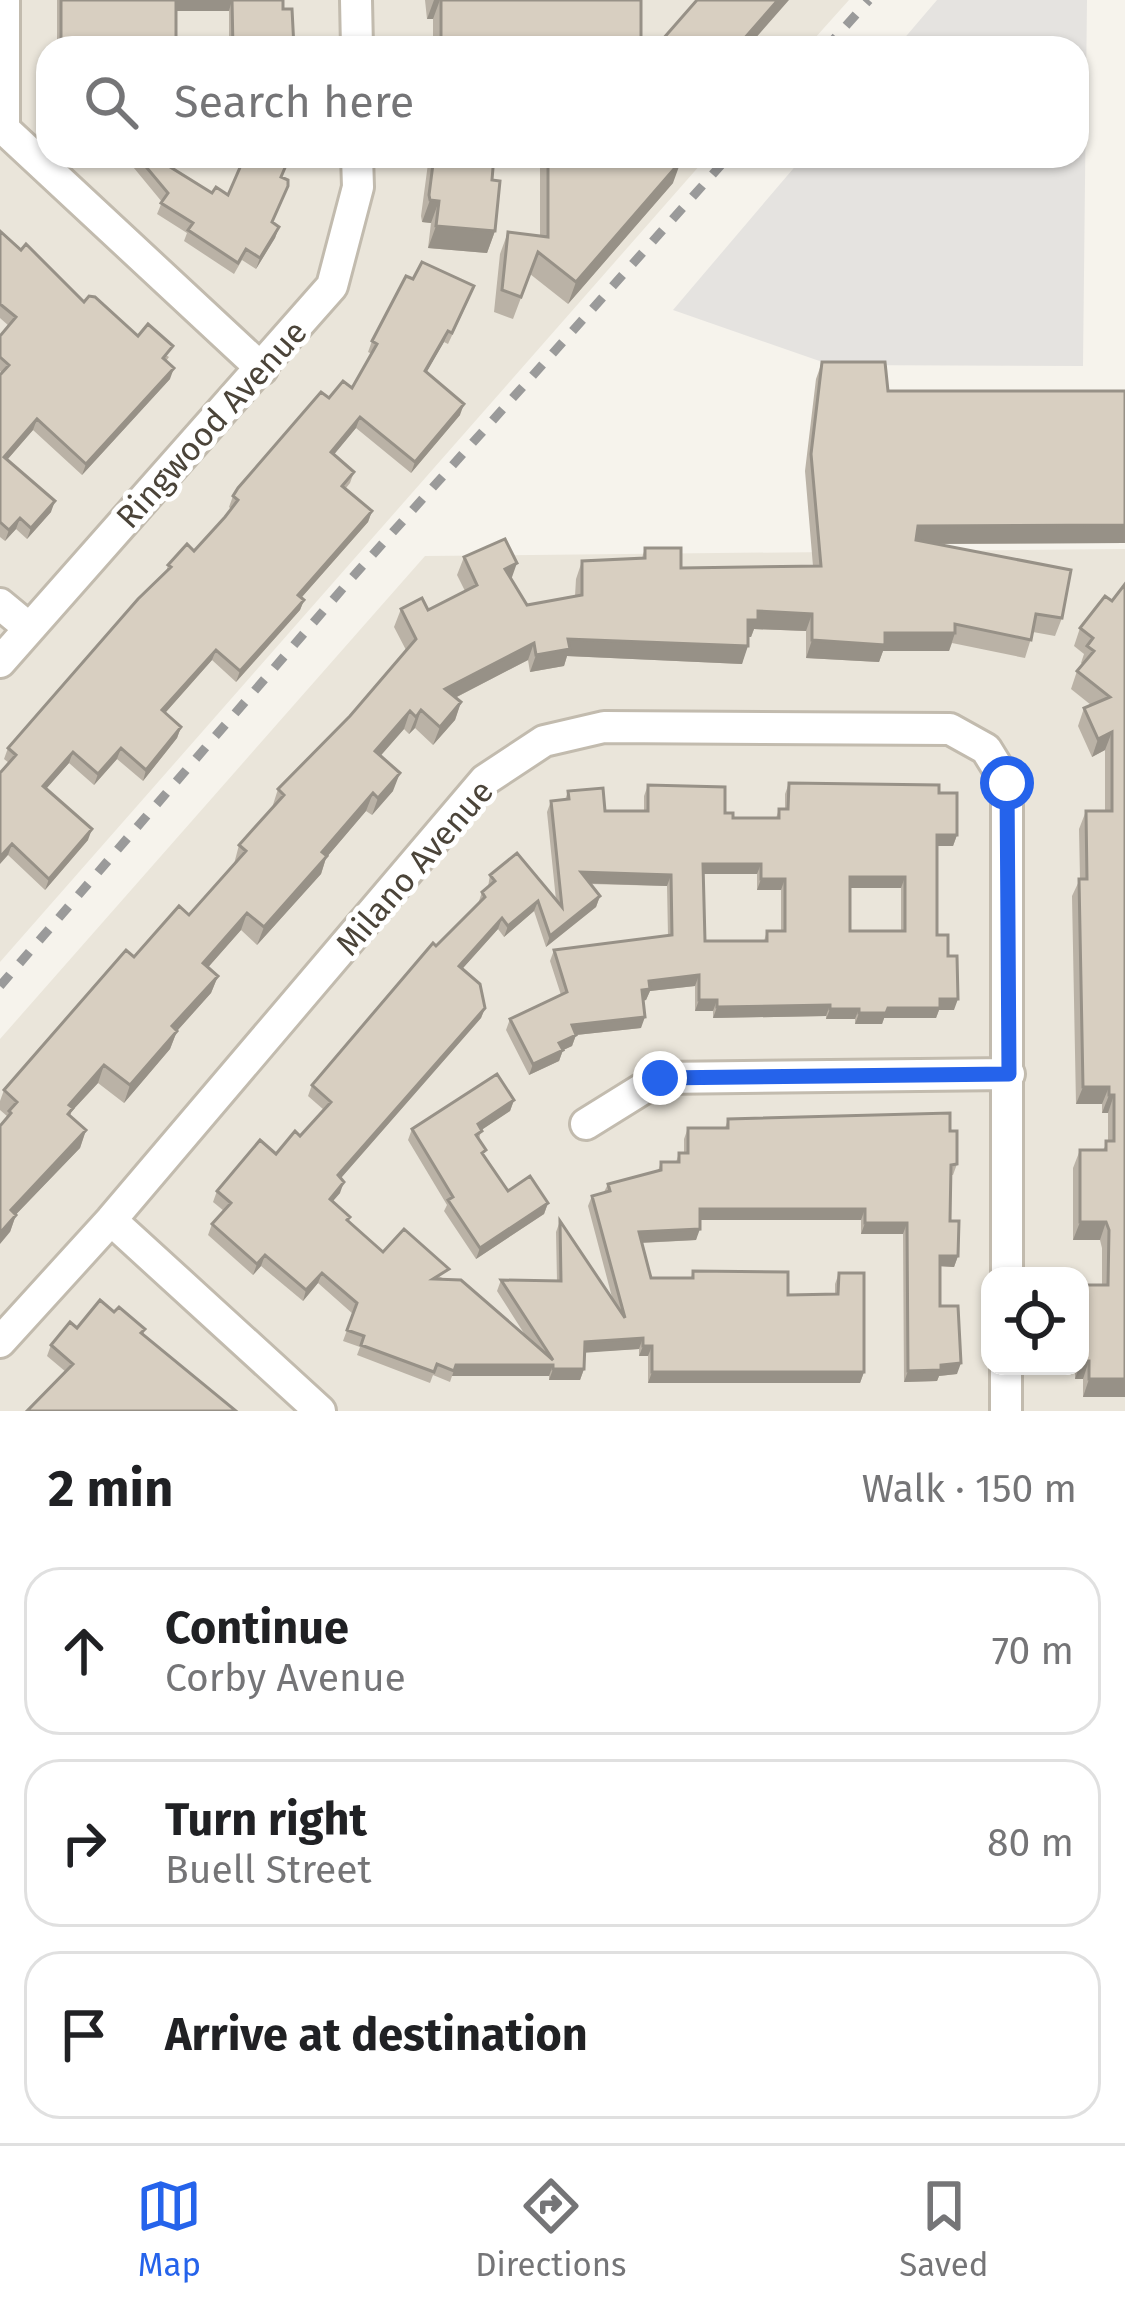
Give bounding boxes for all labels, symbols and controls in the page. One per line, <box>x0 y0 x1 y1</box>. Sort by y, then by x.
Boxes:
search box <box>36 36 1089 168</box>
icon: search <box>78 69 144 135</box>
text: Search here <box>174 75 414 129</box>
street label: Ringwood Avenue <box>108 312 316 537</box>
route start <box>980 756 1034 810</box>
street label: Milano Avenue <box>328 772 502 964</box>
route end <box>633 1051 687 1105</box>
map controls <box>981 1267 1089 1375</box>
button: locate <box>981 1267 1089 1375</box>
text: 2 min <box>48 1458 173 1520</box>
text: Walk · 150 m <box>862 1466 1077 1512</box>
text: Continue <box>165 1601 349 1655</box>
icon: ahead <box>51 1618 117 1684</box>
text: 70 m <box>992 1628 1074 1674</box>
text: Corby Avenue <box>165 1655 406 1701</box>
text: Turn right <box>165 1793 367 1847</box>
icon: right <box>51 1810 117 1876</box>
text: 80 m <box>987 1820 1074 1866</box>
text: Buell Street <box>165 1847 372 1893</box>
icon: arrive <box>51 2002 117 2068</box>
text: Arrive at destination <box>165 2008 588 2062</box>
tab: Map <box>136 2173 202 2285</box>
tab: Directions <box>475 2173 627 2285</box>
tab: Saved <box>899 2173 989 2285</box>

